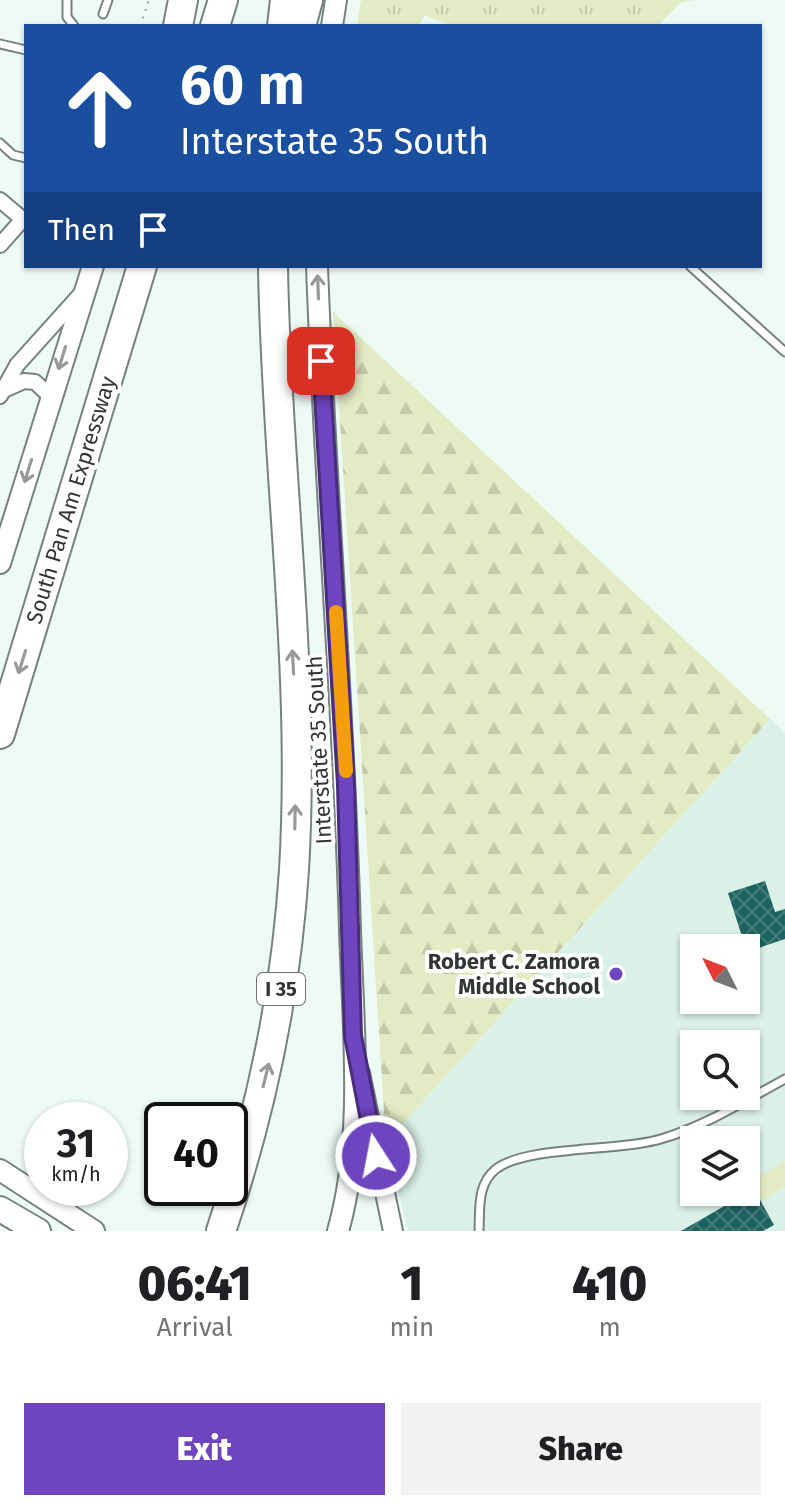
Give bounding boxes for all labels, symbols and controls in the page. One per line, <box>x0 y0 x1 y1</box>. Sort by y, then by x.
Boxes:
text: 60 m <box>180 52 305 119</box>
icon: ahead <box>48 56 152 160</box>
text: Interstate 35 South <box>180 120 489 164</box>
icon: arrive <box>131 208 175 252</box>
text: Then <box>48 212 115 248</box>
one-way arrow <box>310 274 326 301</box>
pin <box>287 327 355 395</box>
icon: arrive <box>299 339 343 383</box>
one-way arrow <box>54 345 69 370</box>
street label: South Pan Am Expressway <box>20 373 122 627</box>
one-way arrow <box>20 458 35 484</box>
one-way arrow <box>14 649 29 675</box>
one-way arrow <box>285 649 300 676</box>
street label: Interstate 35 South <box>301 655 337 845</box>
one-way arrow <box>287 804 303 831</box>
north arrow <box>680 934 760 1014</box>
map controls <box>680 934 760 1206</box>
place label: Robert C. Zamora Middle School <box>428 948 600 1000</box>
marker: Robert C. Zamora Middle School <box>607 965 625 983</box>
road number: I 35 <box>257 973 305 1005</box>
button: search <box>680 1030 760 1110</box>
one-way arrow <box>260 1063 275 1089</box>
speed limit sign: 40 <box>144 1102 248 1206</box>
position arrow <box>334 1114 418 1198</box>
text: 31 <box>57 1120 95 1168</box>
button: layers <box>680 1126 760 1206</box>
text: km/h <box>51 1162 101 1186</box>
text: 06:41 <box>138 1255 252 1313</box>
text: 1 <box>401 1255 423 1313</box>
text: 410 <box>572 1255 647 1313</box>
text: Arrival <box>157 1312 233 1343</box>
text: min <box>389 1312 434 1343</box>
text: m <box>599 1312 621 1343</box>
button: Exit <box>24 1403 385 1495</box>
button: Share <box>401 1403 761 1495</box>

